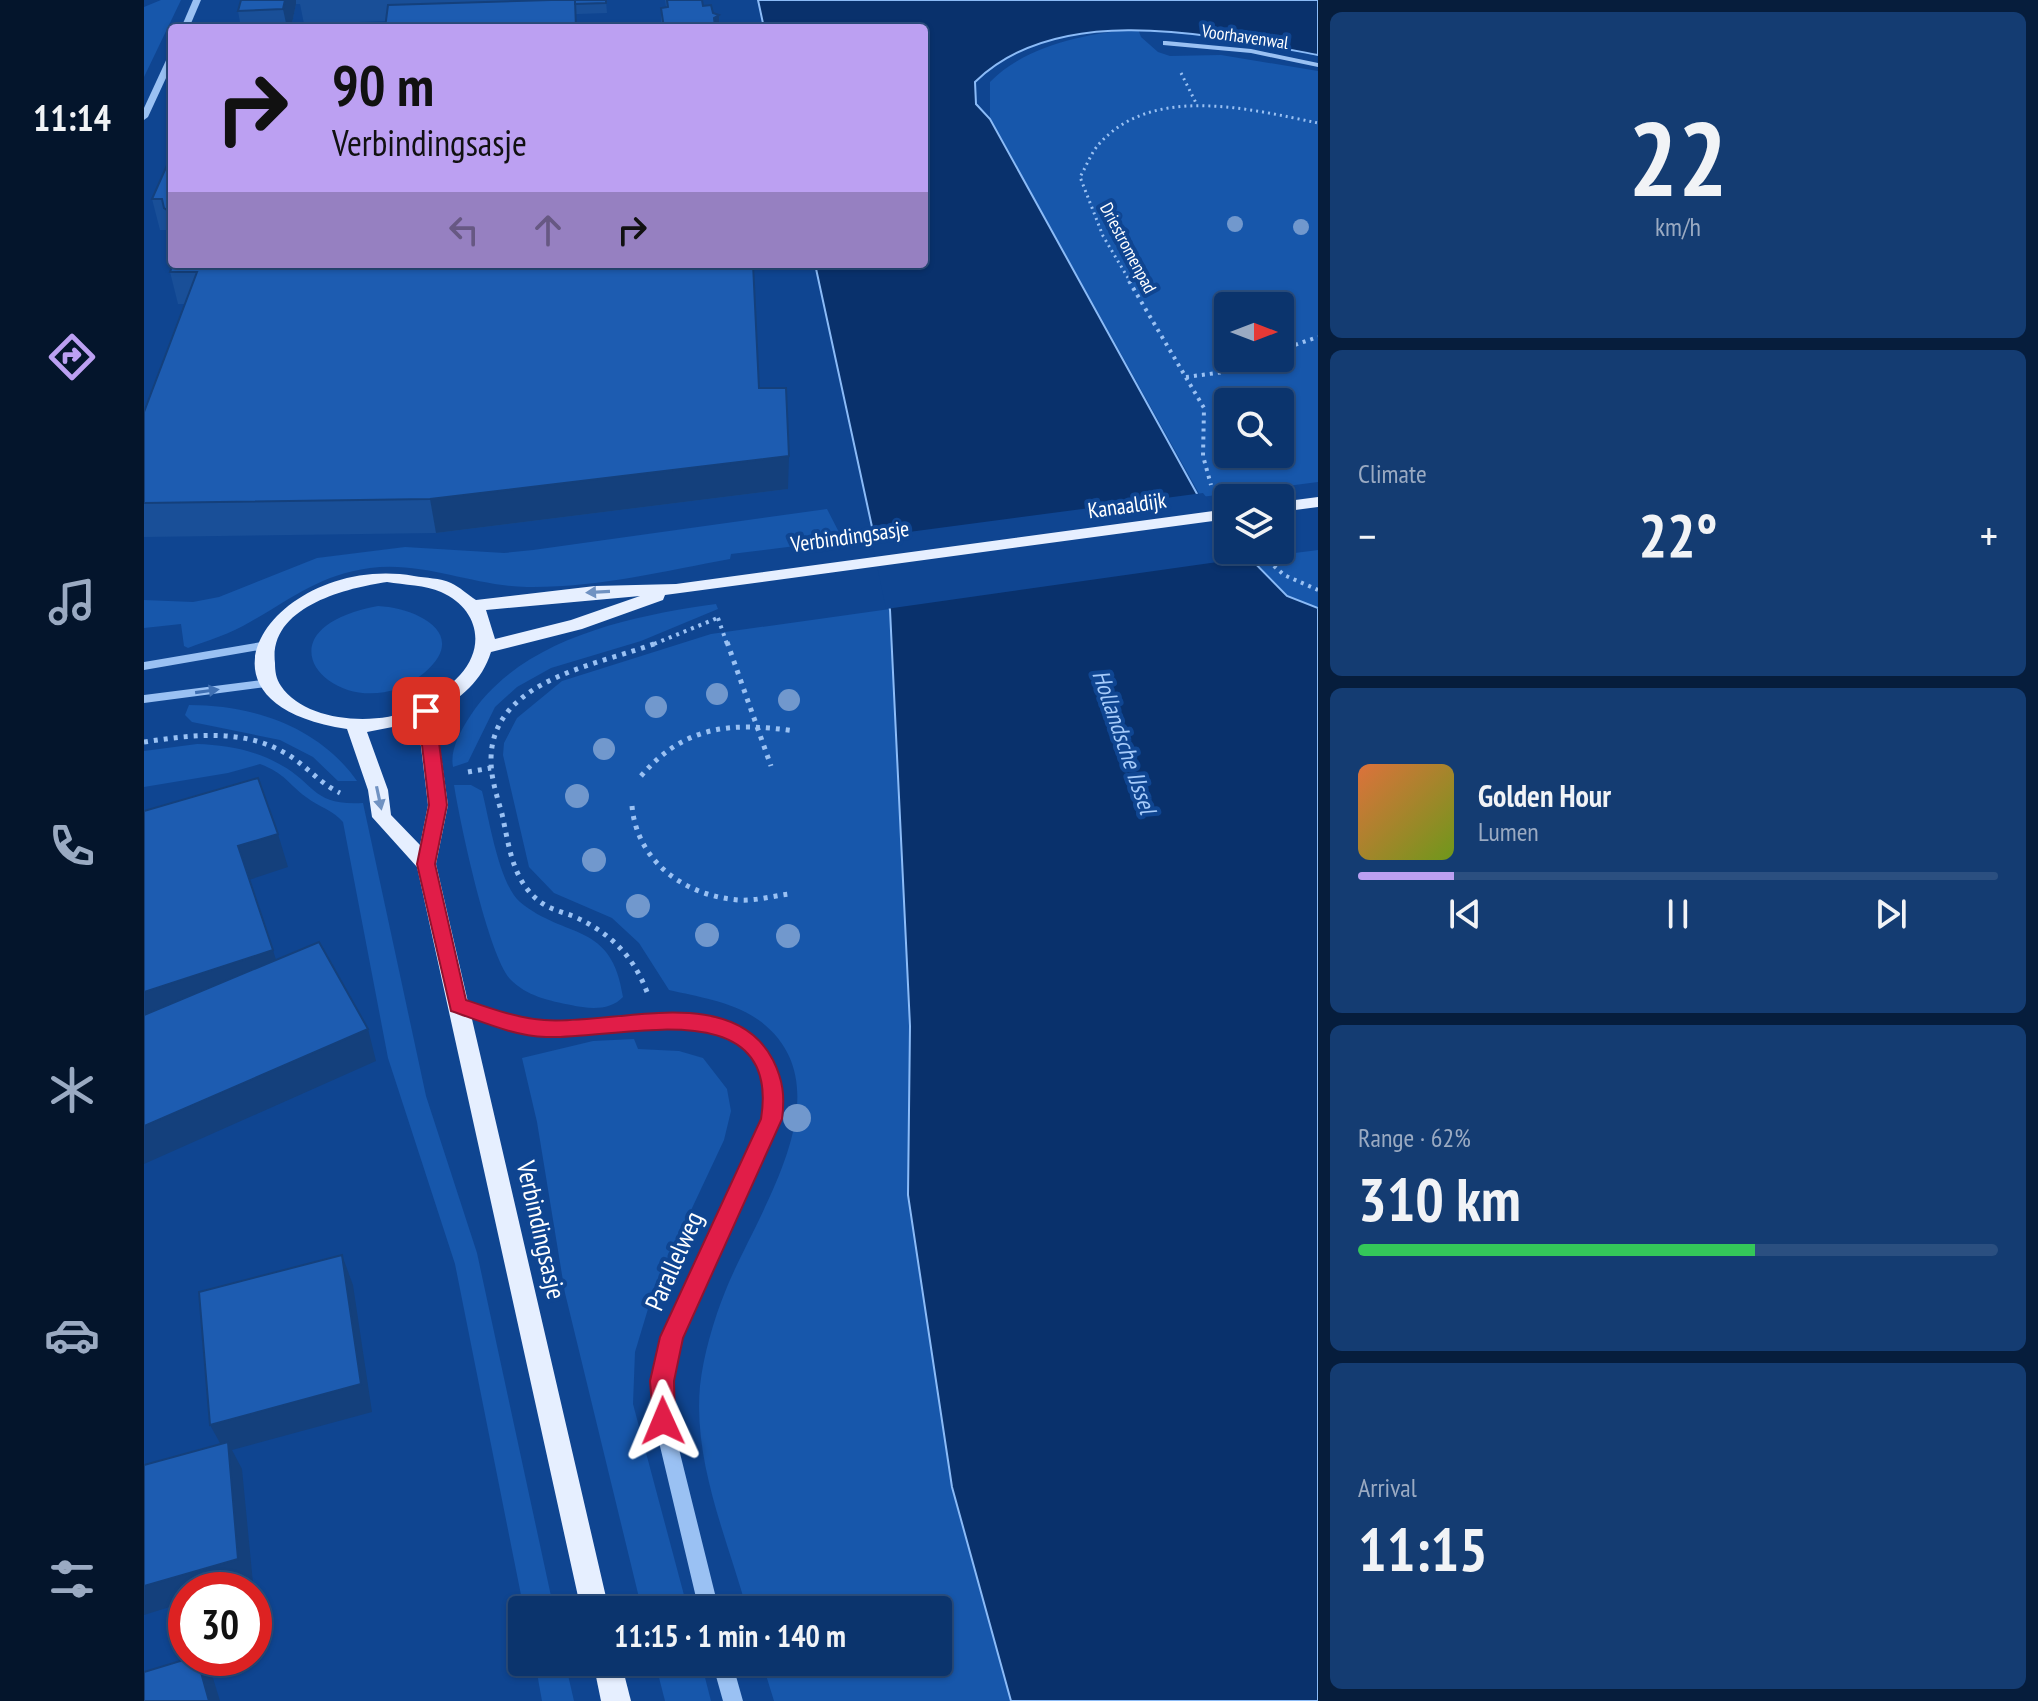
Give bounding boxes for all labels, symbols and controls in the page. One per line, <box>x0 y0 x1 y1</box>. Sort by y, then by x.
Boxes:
street label: Voorhavenwal <box>1199 19 1291 54</box>
text: 90 m <box>332 49 434 121</box>
icon: right <box>200 56 304 160</box>
text: 22 <box>1628 90 1728 225</box>
text: 11:14 <box>33 94 111 141</box>
text: Verbindingsasje <box>332 119 527 166</box>
street label: Driestromenpad <box>1095 199 1162 297</box>
icon: left <box>442 208 486 252</box>
icon: ahead <box>526 208 570 252</box>
icon: right <box>610 208 654 252</box>
text: km/h <box>1655 210 1701 243</box>
north arrow <box>1214 292 1294 372</box>
map controls <box>1214 292 1294 564</box>
icon: directions <box>44 329 100 385</box>
button: search <box>1214 388 1294 468</box>
text: Climate <box>1358 457 1427 490</box>
button: layers <box>1214 484 1294 564</box>
street label: Kanaaldijk <box>1086 486 1169 524</box>
text: 22° <box>1638 496 1718 574</box>
text: − <box>1358 507 1376 564</box>
text: + <box>1980 507 1998 564</box>
street label: Verbindingsasje <box>788 514 911 558</box>
icon: music <box>44 574 100 630</box>
one-way arrow <box>585 586 610 599</box>
water label: Hollandsche IJssel <box>1085 666 1164 820</box>
pin <box>392 677 460 745</box>
one-way arrow <box>194 684 219 697</box>
icon: arrive <box>404 689 448 733</box>
text: Golden Hour <box>1478 776 1611 815</box>
one-way arrow <box>373 786 386 811</box>
text: Lumen <box>1478 815 1539 848</box>
icon: phone <box>44 818 100 874</box>
icon: previous <box>1443 892 1487 936</box>
icon: pause <box>1656 892 1700 936</box>
icon: next <box>1869 892 1913 936</box>
icon: climate <box>44 1062 100 1118</box>
text: Range · 62% <box>1358 1121 1471 1154</box>
street label: Verbindingsasje <box>509 1157 573 1302</box>
text: 310 km <box>1358 1160 1521 1238</box>
street label: Parallelweg <box>637 1206 710 1315</box>
icon: car <box>44 1307 100 1363</box>
position arrow <box>621 1379 705 1463</box>
text: Arrival <box>1358 1471 1417 1504</box>
text: 11:15 <box>1358 1510 1488 1588</box>
icon: filters <box>44 1551 100 1607</box>
speed limit sign: 30 <box>168 1572 272 1676</box>
text: 11:15 · 1 min · 140 m <box>614 1616 846 1655</box>

